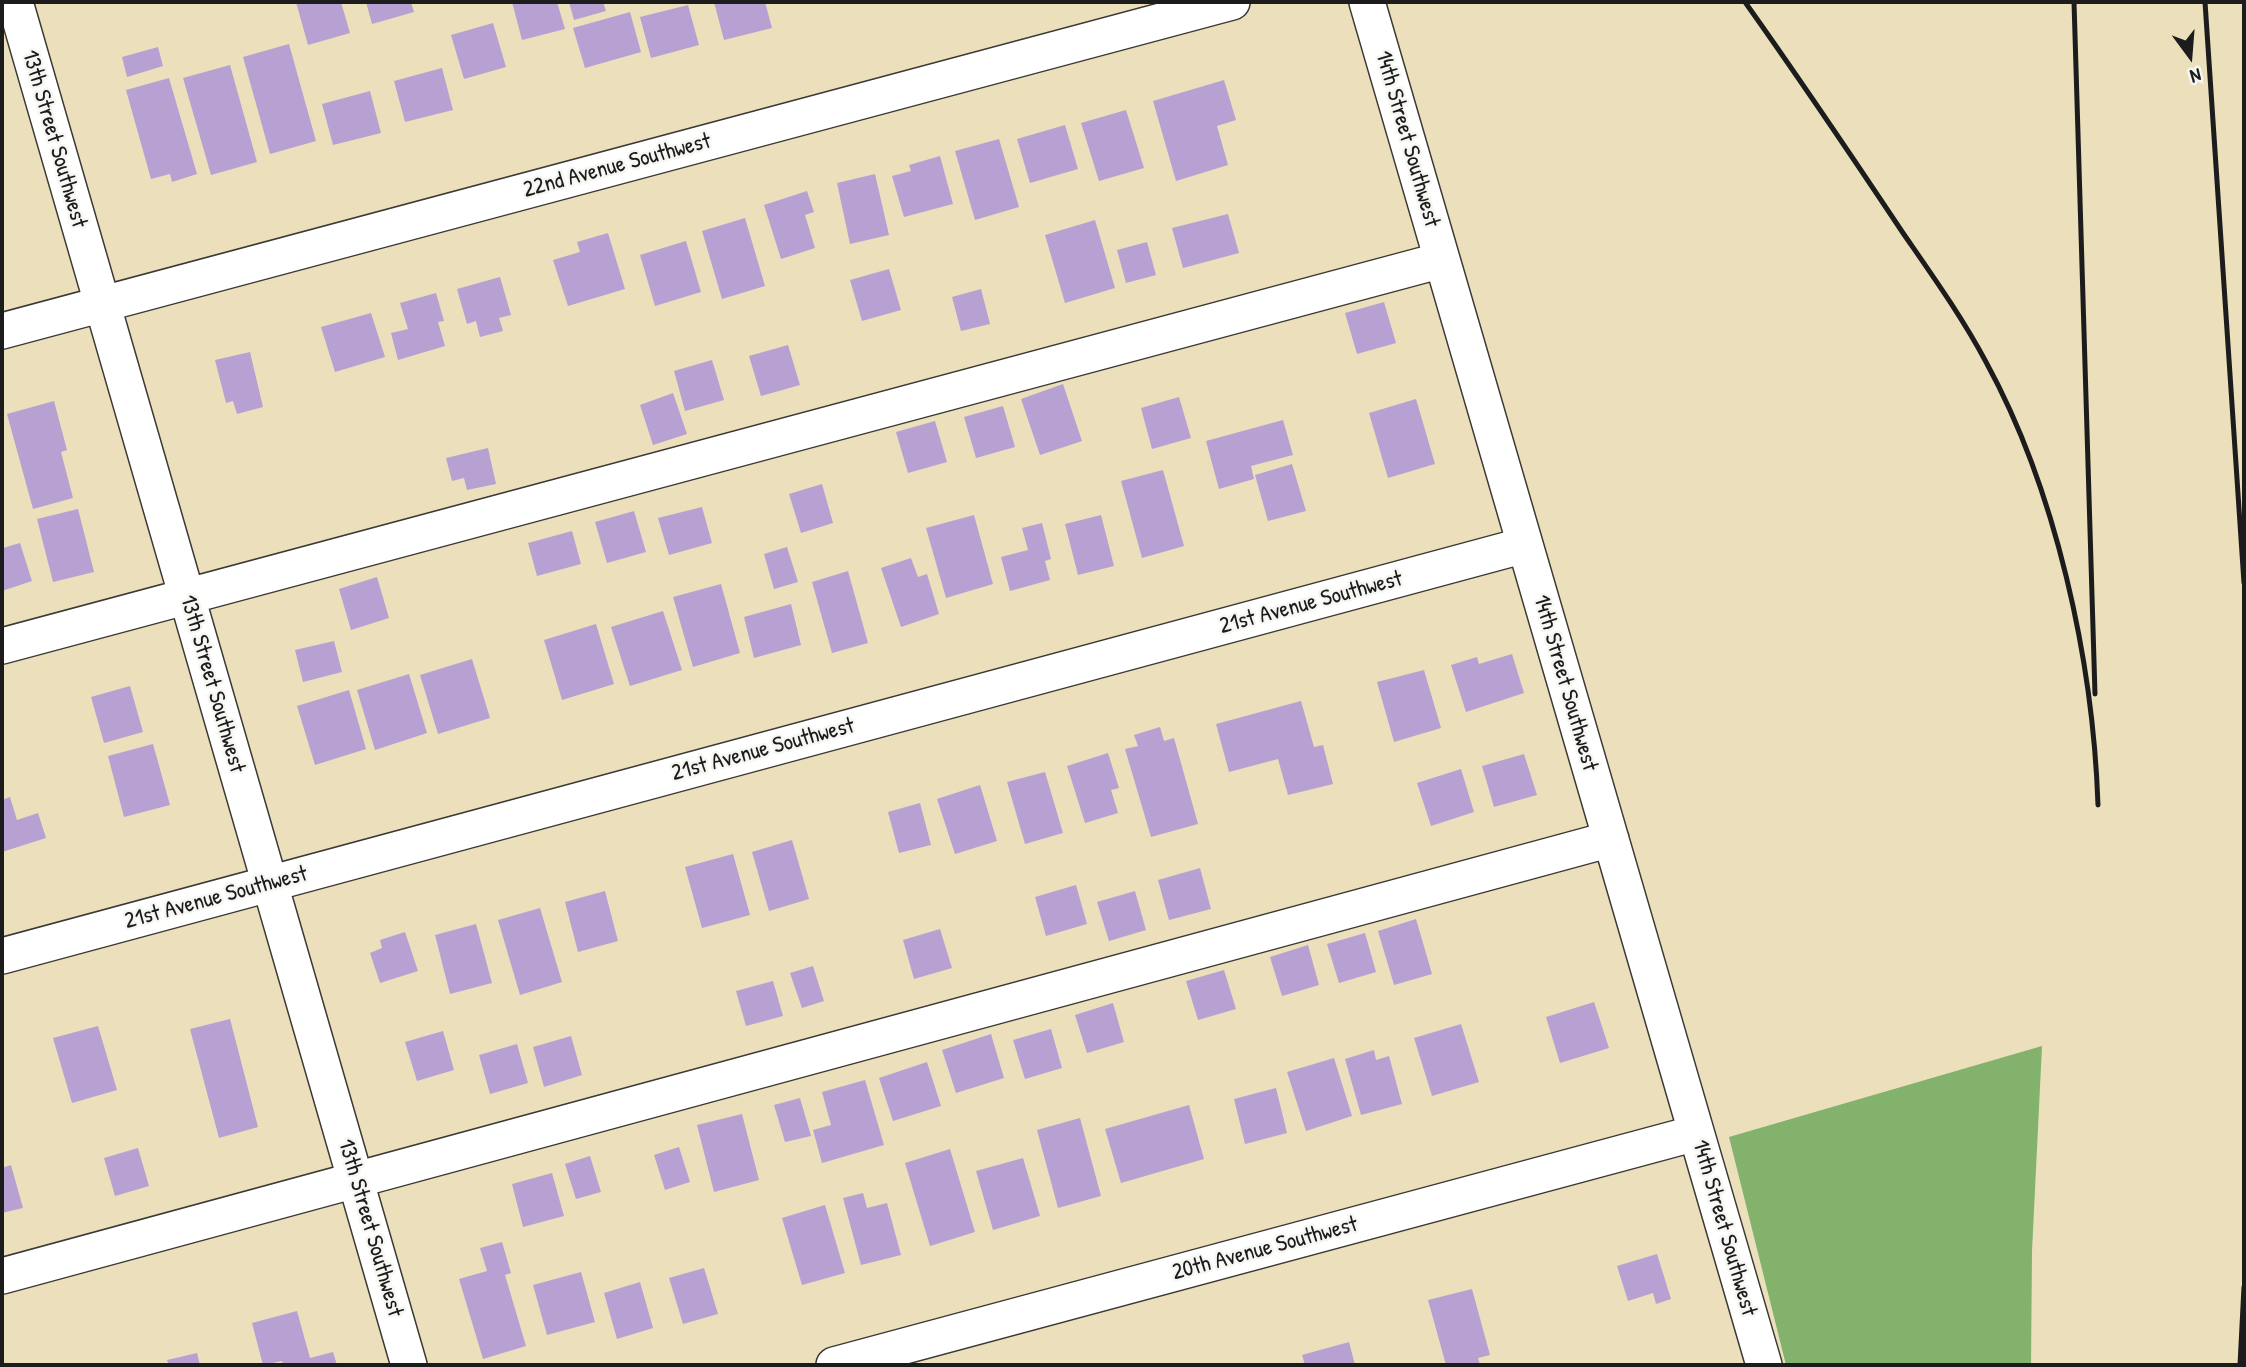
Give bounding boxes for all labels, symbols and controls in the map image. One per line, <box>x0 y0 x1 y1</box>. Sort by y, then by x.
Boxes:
north arrow <box>2155 21 2225 91</box>
street label: 13th Street Southwest <box>15 47 93 231</box>
street label: 14th Street Southwest <box>1369 48 1445 230</box>
text: N <box>2187 62 2204 90</box>
street label: 22nd Avenue Southwest <box>520 128 714 204</box>
street label: 21st Avenue Southwest <box>1217 565 1405 641</box>
street label: 13th Street Southwest <box>173 592 251 776</box>
street label: 14th Street Southwest <box>1527 592 1603 774</box>
street label: 21st Avenue Southwest <box>669 712 857 788</box>
street label: 21st Avenue Southwest <box>122 860 310 936</box>
street label: 13th Street Southwest <box>331 1136 409 1320</box>
street label: 14th Street Southwest <box>1686 1137 1762 1319</box>
street label: 20th Avenue Southwest <box>1169 1211 1361 1287</box>

